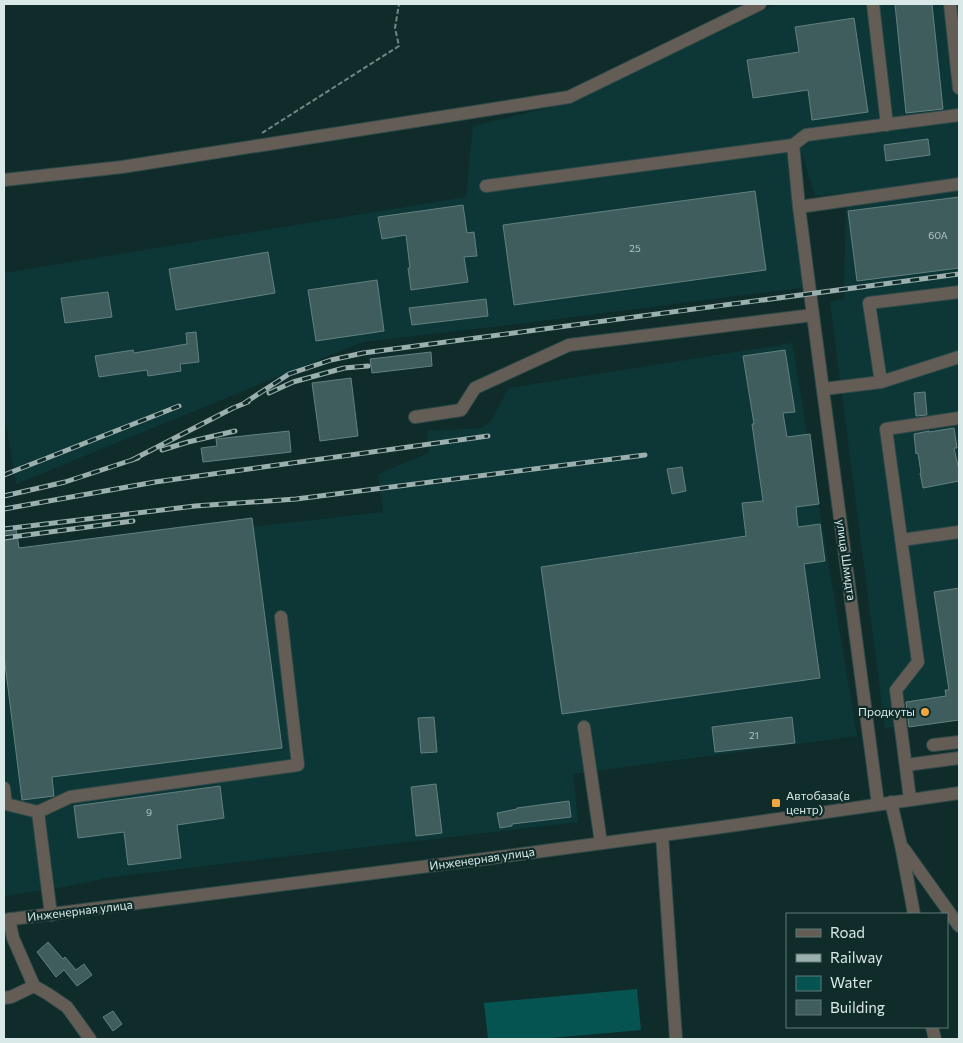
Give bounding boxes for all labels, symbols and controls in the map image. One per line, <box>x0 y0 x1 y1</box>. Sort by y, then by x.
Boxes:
house number: 60А <box>928 229 948 241</box>
house number: 25 <box>629 242 641 254</box>
street label: улица Шмидта <box>834 518 860 601</box>
place label: Продкуты <box>858 704 915 718</box>
marker: Продкуты <box>919 706 931 718</box>
house number: 21 <box>749 729 759 741</box>
place label: Автобаза(в центр) <box>786 788 850 816</box>
marker: Автобаза(в центр) <box>770 797 782 809</box>
house number: 9 <box>146 806 152 818</box>
street label: Инженерная улица <box>428 844 535 872</box>
street label: Инженерная улица <box>26 897 133 923</box>
legend <box>786 913 948 1028</box>
text: Road <box>830 923 865 941</box>
text: Railway <box>830 948 883 966</box>
text: Water <box>830 973 872 991</box>
text: Building <box>830 998 885 1016</box>

